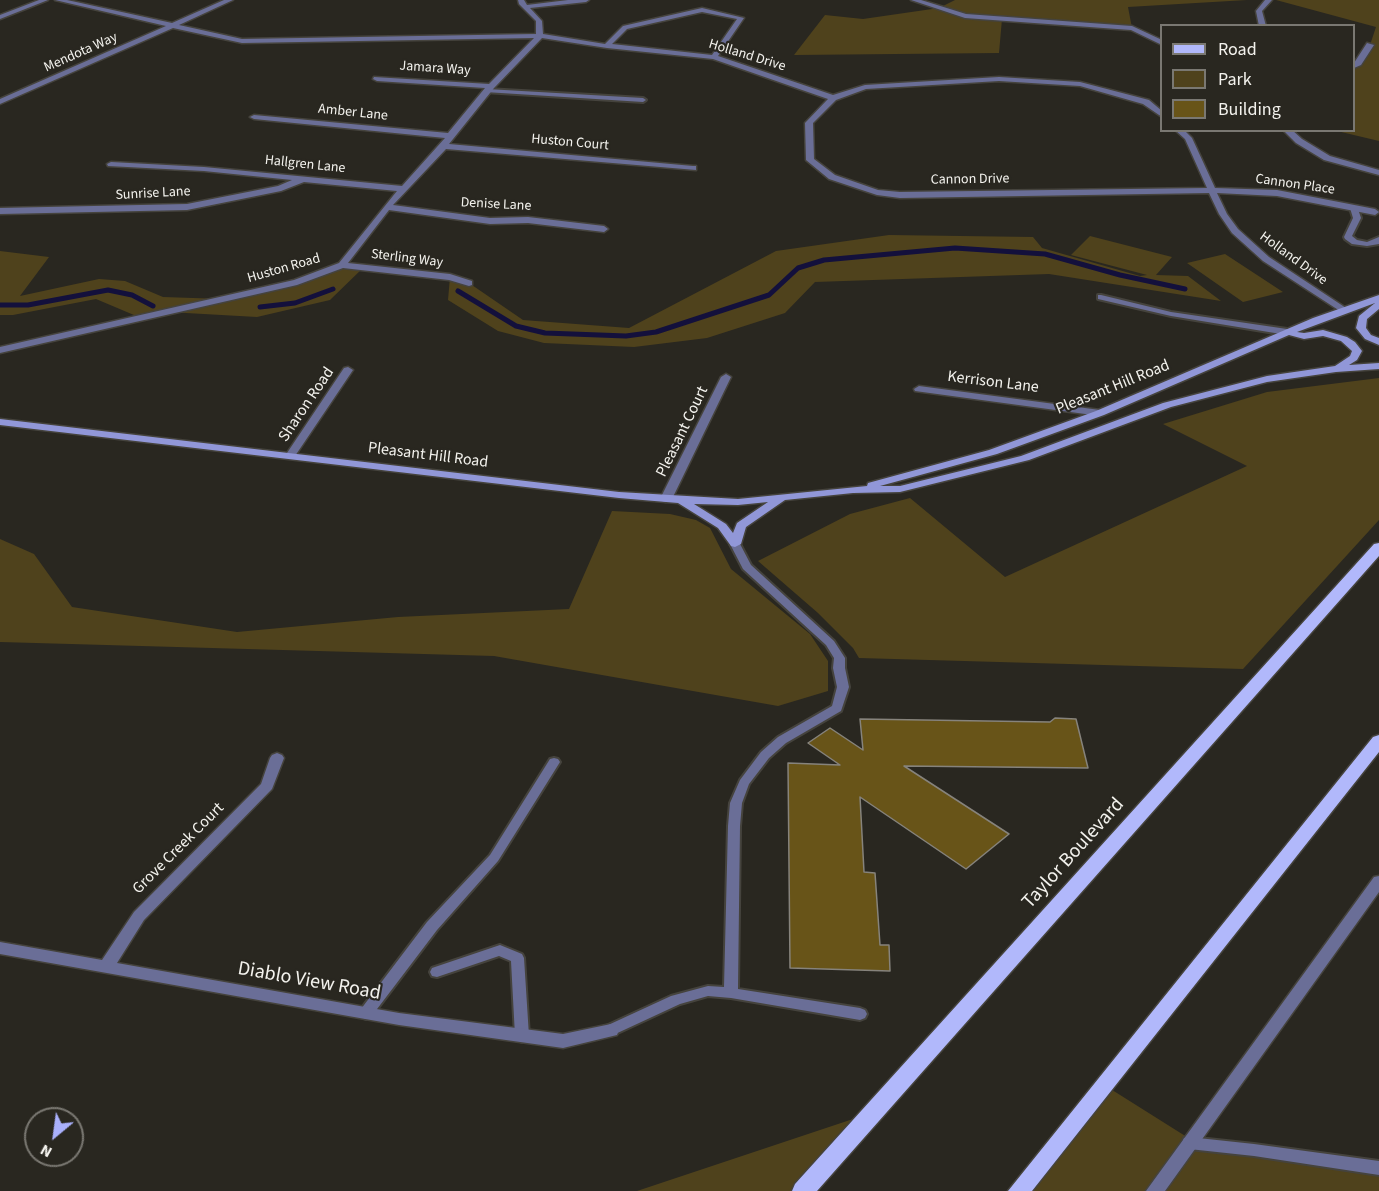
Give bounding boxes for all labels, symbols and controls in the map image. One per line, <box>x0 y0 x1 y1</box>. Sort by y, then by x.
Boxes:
legend <box>1160 24 1355 132</box>
street label: Mendota Way <box>42 29 120 77</box>
street label: Holland Drive <box>707 36 787 76</box>
text: Road <box>1218 37 1257 62</box>
street label: Jamara Way <box>399 58 471 80</box>
text: Park <box>1218 67 1252 92</box>
text: Building <box>1218 97 1281 122</box>
street label: Amber Lane <box>317 101 389 125</box>
street label: Huston Court <box>531 131 609 155</box>
street label: Hallgren Lane <box>264 152 346 178</box>
street label: Cannon Drive <box>930 171 1010 189</box>
street label: Cannon Place <box>1254 171 1336 199</box>
street label: Sunrise Lane <box>115 184 191 204</box>
street label: Denise Lane <box>460 195 532 215</box>
street label: Holland Drive <box>1256 229 1330 289</box>
street label: Sterling Way <box>370 246 444 272</box>
street label: Huston Road <box>246 251 322 287</box>
street label: Pleasant Hill Road <box>1053 356 1173 420</box>
street label: Sharon Road <box>275 364 339 446</box>
street label: Kerrison Lane <box>946 368 1040 398</box>
street label: Pleasant Court <box>653 384 713 480</box>
street label: Pleasant Hill Road <box>367 439 489 473</box>
street label: Taylor Boulevard <box>1018 794 1130 914</box>
street label: Grove Creek Court <box>129 799 229 899</box>
street label: Diablo View Road <box>236 958 382 1006</box>
north arrow <box>24 1107 84 1167</box>
text: N <box>36 1139 56 1163</box>

